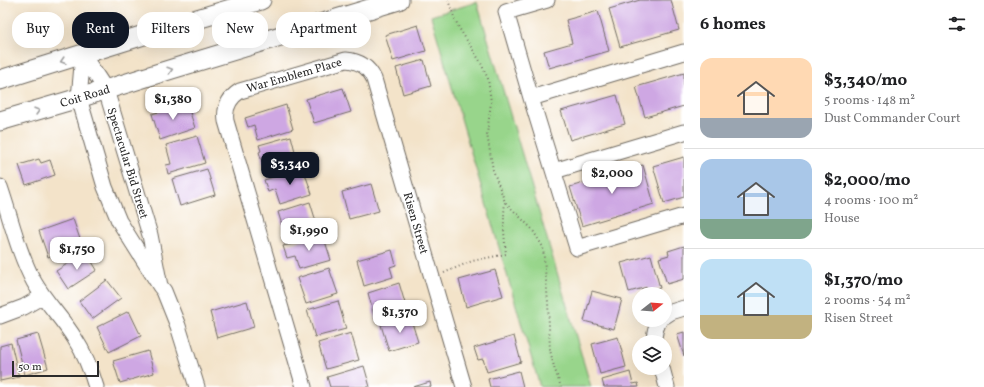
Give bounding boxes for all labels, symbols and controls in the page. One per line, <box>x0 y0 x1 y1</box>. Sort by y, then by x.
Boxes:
chip: Buy <box>12 12 64 48</box>
chip: Rent <box>72 12 129 48</box>
chip: Filters <box>137 12 204 48</box>
chip: New <box>212 12 268 48</box>
chip: Apartment <box>276 12 371 48</box>
text: 6 homes <box>700 13 766 36</box>
icon: filters <box>946 13 968 35</box>
street label: War Emblem Place <box>245 55 344 97</box>
one-way arrow <box>60 56 67 65</box>
one-way arrow <box>166 66 173 74</box>
text: $3,340/mo <box>824 69 907 92</box>
icon: home <box>732 74 780 122</box>
street label: Coit Road <box>58 82 112 112</box>
pin: $1,380 <box>140 87 206 121</box>
text: $1,380 <box>154 91 192 109</box>
text: 5 rooms · 148 m² <box>824 92 915 110</box>
street label: Spectacular Bid Street <box>102 106 152 221</box>
one-way arrow <box>34 107 41 116</box>
text: Dust Commander Court <box>824 110 961 128</box>
pin: $3,340 <box>257 152 323 186</box>
text: $3,340 <box>270 156 310 174</box>
pin: $2,000 <box>579 161 645 195</box>
text: $2,000 <box>591 165 633 183</box>
text: $2,000/mo <box>824 169 910 192</box>
icon: home <box>732 175 780 223</box>
street label: Risen Street <box>399 190 432 256</box>
text: 4 rooms · 100 m² <box>824 192 918 210</box>
text: House <box>824 210 860 228</box>
pin: $1,990 <box>276 218 342 252</box>
text: $1,990 <box>290 222 328 240</box>
pin: $1,750 <box>44 237 110 271</box>
text: $1,750 <box>59 241 95 259</box>
text: $1,370/mo <box>824 269 903 292</box>
icon: home <box>732 275 780 323</box>
north arrow <box>632 287 672 327</box>
map controls <box>632 287 672 375</box>
text: 2 rooms · 54 m² <box>824 292 911 310</box>
pin: $1,370 <box>367 300 433 334</box>
text: $1,370 <box>382 304 418 322</box>
text: Risen Street <box>824 310 893 328</box>
button: layers <box>632 335 672 375</box>
scale bar <box>12 359 99 378</box>
text: 50 m <box>18 360 42 375</box>

